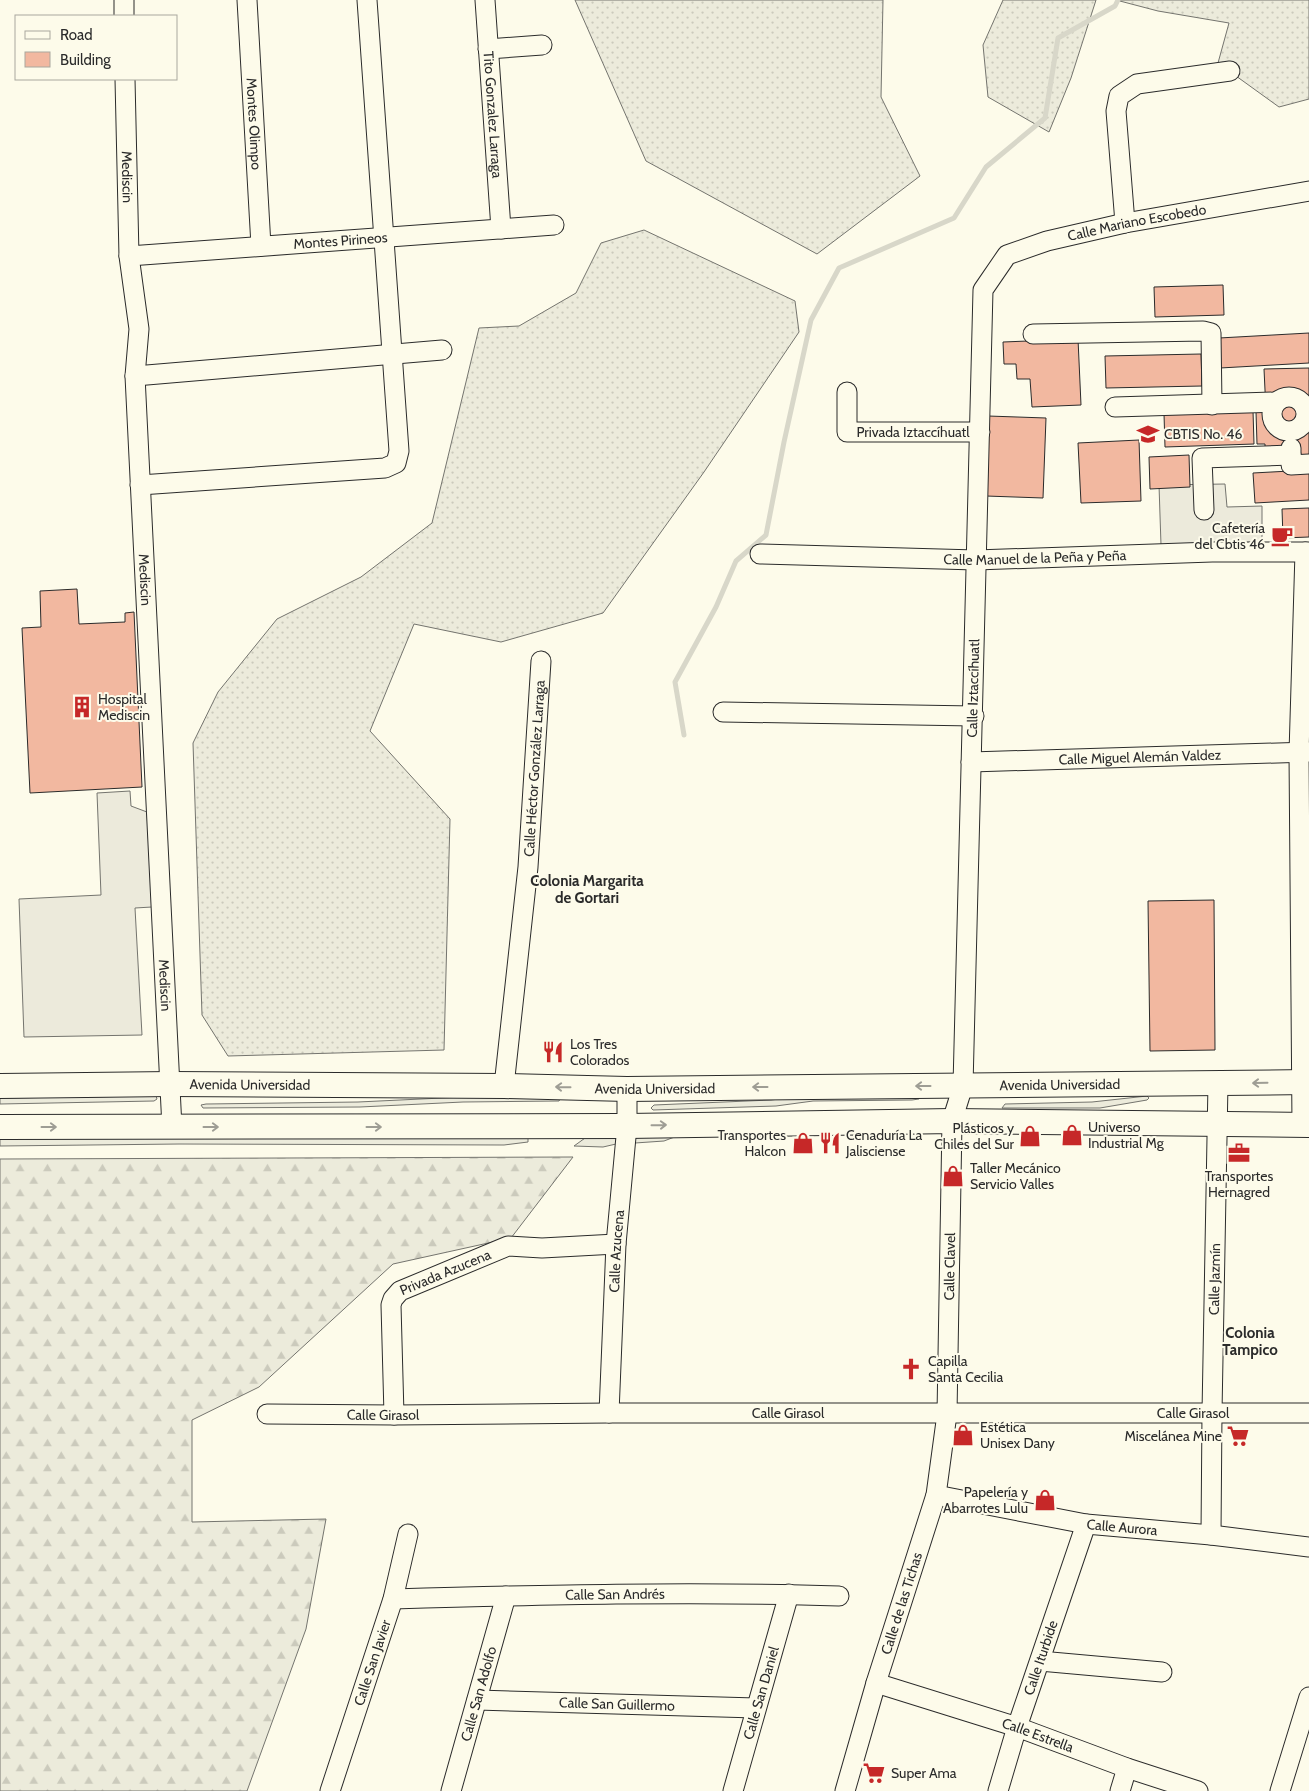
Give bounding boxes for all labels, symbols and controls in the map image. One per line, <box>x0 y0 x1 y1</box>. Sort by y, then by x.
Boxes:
legend <box>15 15 178 80</box>
text: Road <box>60 26 93 44</box>
text: Building <box>60 51 111 69</box>
street label: Tito Gonzalez Larraga <box>480 51 506 179</box>
street label: Montes Olimpo <box>242 77 266 171</box>
street label: Mediscin <box>118 151 137 203</box>
street label: Calle Mariano Escobedo <box>1066 200 1208 245</box>
street label: Montes Pirineos <box>293 228 388 253</box>
school or university icon: CBTIS No. 46 <box>1135 421 1161 447</box>
street label: Privada Iztaccíhuatl <box>856 423 970 441</box>
place label: CBTIS No. 46 <box>1164 425 1242 443</box>
place label: Cafetería del Cbtis 46 <box>1195 519 1265 553</box>
cafe icon: Cafetería del Cbtis 46 <box>1269 523 1295 549</box>
street label: Calle Manuel de la Peña y Peña <box>943 546 1127 569</box>
street label: Mediscin <box>135 553 155 606</box>
street label: Calle Iztaccíhuatl <box>963 638 983 738</box>
street label: Calle Héctor González Larraga <box>520 679 549 857</box>
place label: Hospital Mediscin <box>98 690 150 724</box>
building icon: Hospital Mediscin <box>69 694 95 720</box>
street label: Calle Miguel Alemán Valdez <box>1058 746 1222 768</box>
district label: Colonia Margarita de Gortari <box>530 872 644 907</box>
street label: Mediscin <box>155 959 175 1012</box>
place label: Los Tres Colorados <box>570 1035 630 1069</box>
restaurant icon: Los Tres Colorados <box>540 1039 566 1065</box>
street label: Avenida Universidad <box>190 1075 310 1094</box>
street label: Avenida Universidad <box>999 1075 1120 1094</box>
one-way arrow <box>1253 1078 1269 1088</box>
street label: Avenida Universidad <box>594 1079 715 1098</box>
one-way arrow <box>915 1081 932 1091</box>
one-way arrow <box>555 1083 571 1092</box>
one-way arrow <box>753 1083 769 1092</box>
place label: Universo Industrial Mg <box>1088 1118 1165 1152</box>
place label: Plásticos y Chiles del Sur <box>934 1119 1015 1153</box>
one-way arrow <box>650 1121 666 1130</box>
one-way arrow <box>40 1122 56 1132</box>
one-way arrow <box>202 1122 219 1132</box>
one-way arrow <box>365 1122 381 1132</box>
shop icon: Universo Industrial Mg <box>1059 1122 1085 1148</box>
shop icon: Plásticos y Chiles del Sur <box>1017 1123 1043 1149</box>
place label: Transportes Halcon <box>718 1126 786 1160</box>
place label: Cenaduría La Jalisciense <box>845 1126 923 1160</box>
shop icon: Transportes Halcon <box>790 1130 816 1156</box>
restaurant icon: Cenaduría La Jalisciense <box>817 1130 843 1156</box>
office icon: Transportes Hernagred <box>1226 1140 1252 1166</box>
place label: Taller Mecánico Servicio Valles <box>970 1159 1061 1193</box>
shop icon: Taller Mecánico Servicio Valles <box>940 1163 966 1189</box>
place label: Transportes Hernagred <box>1205 1167 1273 1201</box>
street label: Calle Azucena <box>605 1209 628 1293</box>
street label: Calle Clavel <box>940 1232 959 1301</box>
street label: Calle Jazmín <box>1205 1243 1224 1315</box>
street label: Privada Azucena <box>397 1245 494 1299</box>
district label: Colonia Tampico <box>1222 1324 1278 1359</box>
place label: Capilla Santa Cecilia <box>928 1352 1003 1386</box>
church icon: Capilla Santa Cecilia <box>898 1356 924 1382</box>
street label: Calle Girasol <box>752 1404 825 1422</box>
street label: Calle Girasol <box>1157 1404 1230 1422</box>
street label: Calle Girasol <box>347 1406 420 1424</box>
place label: Estética Unisex Dany <box>980 1418 1055 1452</box>
shop icon: Estética Unisex Dany <box>950 1422 976 1448</box>
supermarket icon: Miscelánea Mine <box>1225 1423 1251 1449</box>
place label: Miscelánea Mine <box>1125 1427 1222 1445</box>
place label: Papelería y Abarrotes Lulu <box>943 1483 1028 1517</box>
shop icon: Papelería y Abarrotes Lulu <box>1032 1487 1058 1513</box>
street label: Calle Aurora <box>1086 1515 1159 1539</box>
street label: Calle de las Tichas <box>877 1550 926 1657</box>
street label: Calle San Andrés <box>565 1585 665 1604</box>
street label: Calle San Javier <box>350 1617 395 1708</box>
street label: Calle Iturbide <box>1020 1618 1062 1697</box>
street label: Calle San Daniel <box>739 1643 783 1742</box>
street label: Calle San Adolfo <box>457 1644 500 1743</box>
street label: Calle San Guillermo <box>559 1693 675 1715</box>
street label: Calle Estrella <box>1000 1714 1077 1756</box>
supermarket icon: Super Ama <box>861 1760 887 1786</box>
place label: Super Ama <box>891 1764 957 1782</box>

